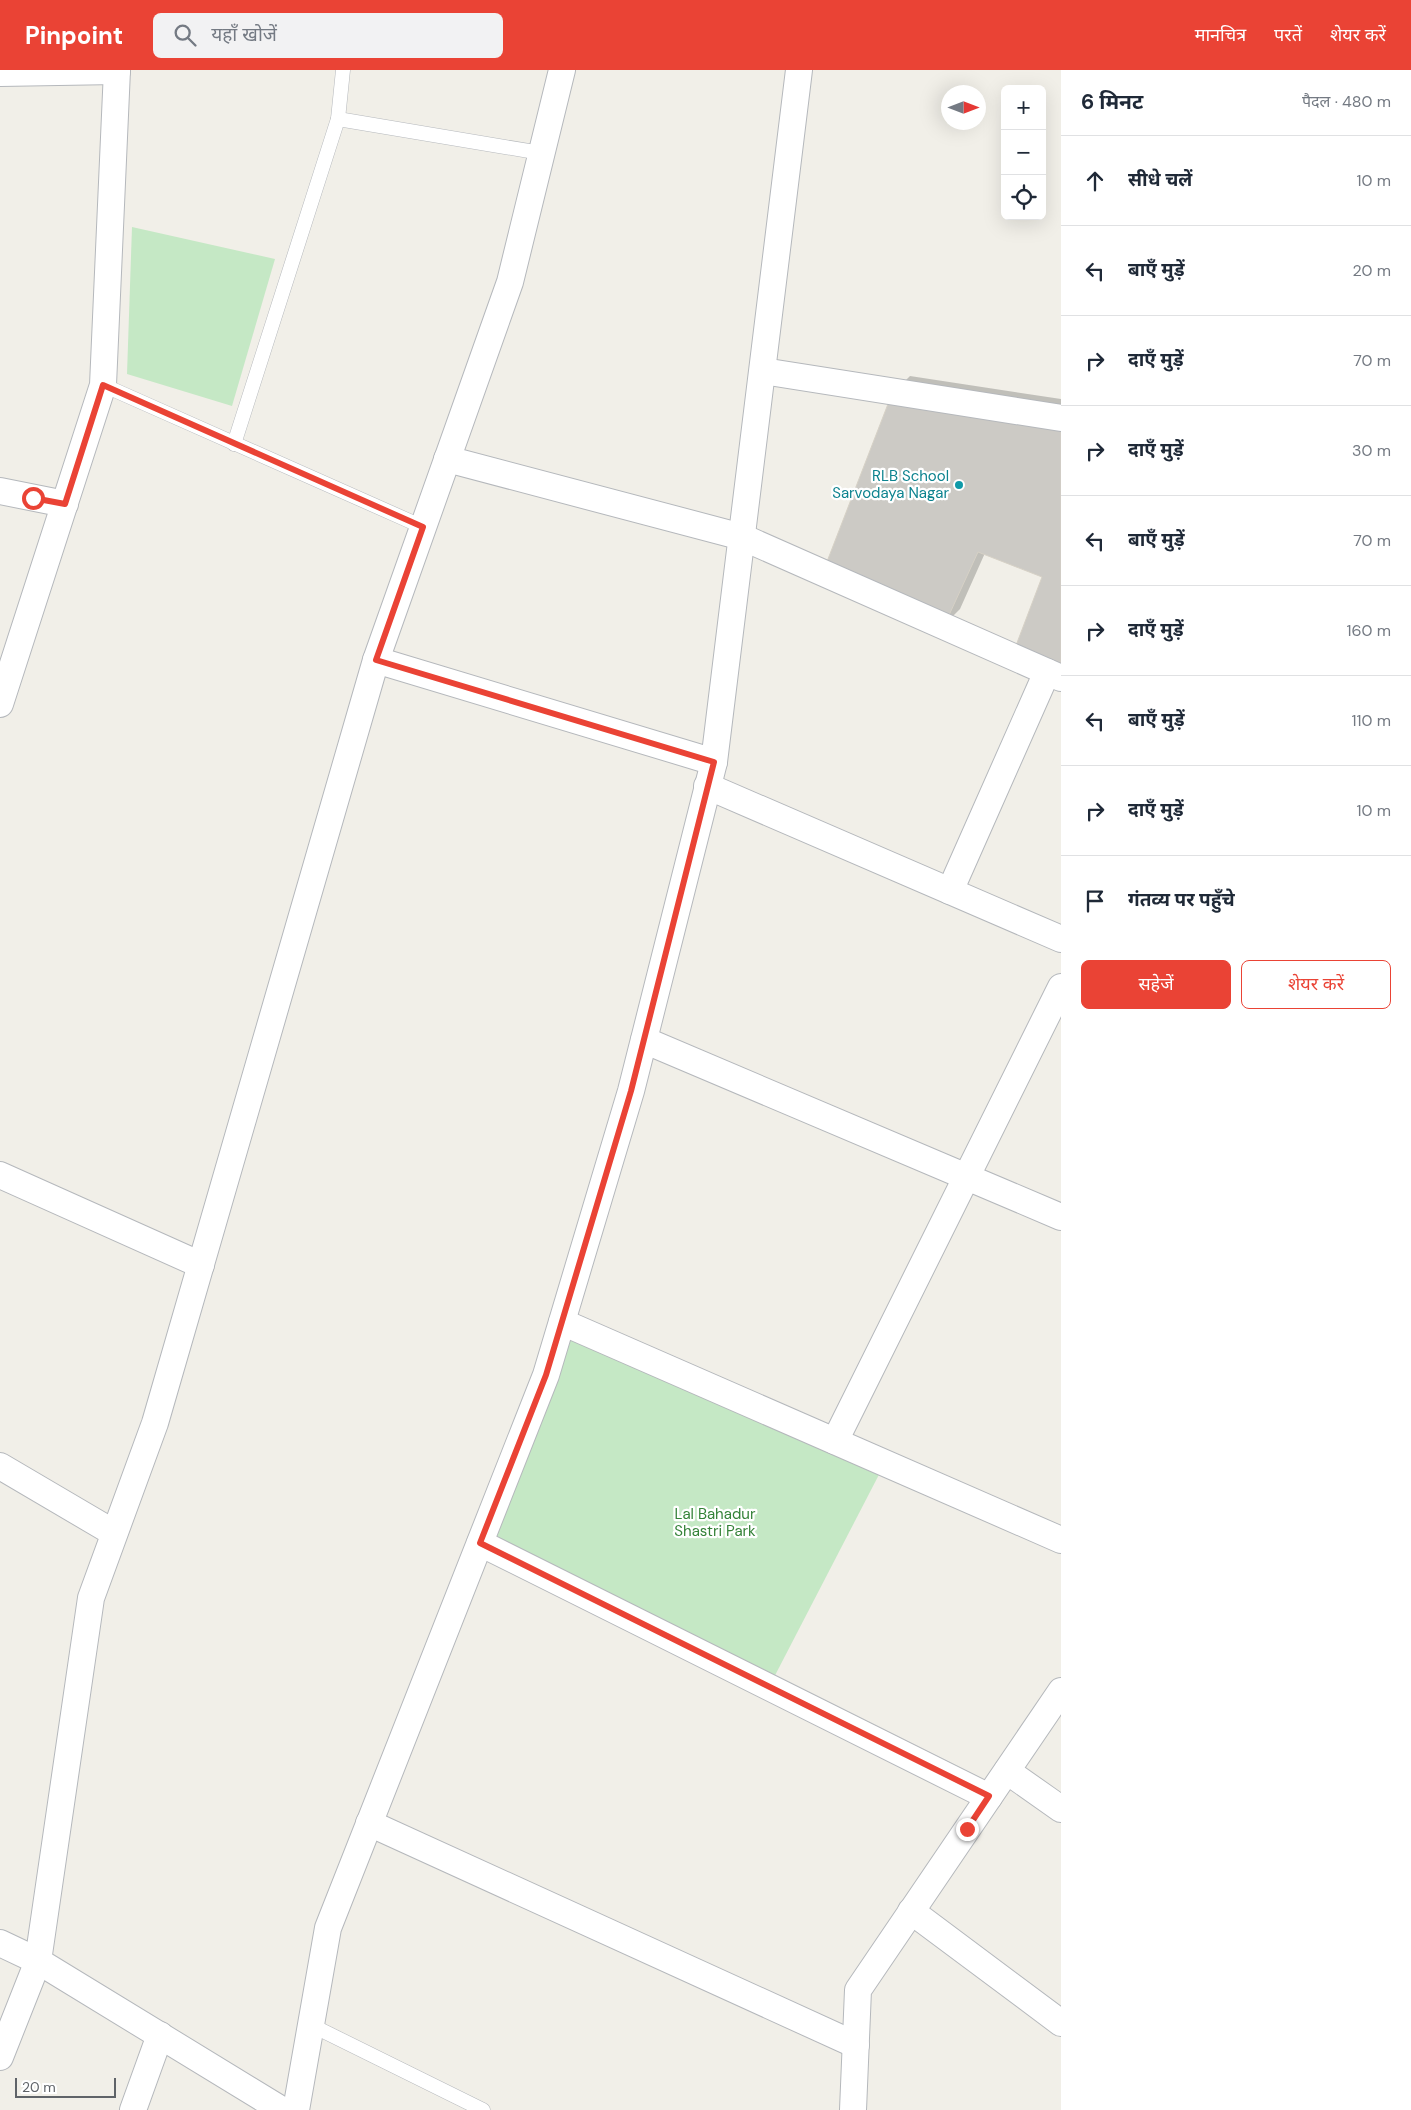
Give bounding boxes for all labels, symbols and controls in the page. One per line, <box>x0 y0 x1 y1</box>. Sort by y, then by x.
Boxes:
search box <box>153 13 503 58</box>
text: Pinpoint <box>25 20 123 51</box>
icon: search <box>171 21 199 49</box>
text: यहाँ खोजें <box>211 22 277 47</box>
text: मानचित्र <box>1195 23 1246 47</box>
text: परतें <box>1274 23 1302 47</box>
text: शेयर करें <box>1330 23 1386 47</box>
north arrow <box>941 85 986 130</box>
map controls <box>1001 85 1046 220</box>
button: + <box>1001 85 1046 130</box>
text: 6 मिनट <box>1081 88 1143 116</box>
text: पैदल · 480 m <box>1302 91 1391 112</box>
button: − <box>1001 130 1046 175</box>
icon: ahead <box>1081 167 1109 195</box>
text: सीधे चलें <box>1128 167 1192 192</box>
text: 10 m <box>1357 170 1391 191</box>
button: locate <box>1001 175 1046 220</box>
icon: left <box>1081 257 1109 285</box>
text: बाएँ मुड़ें <box>1128 257 1185 282</box>
text: 20 m <box>1352 260 1391 281</box>
icon: right <box>1081 347 1109 375</box>
text: दाएँ मुड़ें <box>1128 347 1183 372</box>
text: 70 m <box>1353 350 1391 371</box>
icon: right <box>1081 437 1109 465</box>
text: दाएँ मुड़ें <box>1128 437 1183 462</box>
text: 30 m <box>1352 440 1391 461</box>
place label: RLB School Sarvodaya Nagar <box>832 466 949 503</box>
marker: RLB School Sarvodaya Nagar <box>953 479 965 491</box>
route start <box>22 487 45 510</box>
icon: left <box>1081 527 1109 555</box>
text: बाएँ मुड़ें <box>1128 527 1185 552</box>
text: 70 m <box>1353 530 1391 551</box>
icon: right <box>1081 617 1109 645</box>
text: दाएँ मुड़ें <box>1128 617 1183 642</box>
text: 160 m <box>1347 620 1391 641</box>
icon: left <box>1081 707 1109 735</box>
text: बाएँ मुड़ें <box>1128 707 1185 732</box>
text: 110 m <box>1352 710 1391 731</box>
icon: right <box>1081 797 1109 825</box>
text: दाएँ मुड़ें <box>1128 797 1183 822</box>
text: 10 m <box>1357 800 1391 821</box>
icon: arrive <box>1081 887 1109 915</box>
text: गंतव्य पर पहुँचे <box>1128 887 1235 912</box>
button: सहेजें <box>1081 960 1231 1009</box>
button: शेयर करें <box>1241 960 1391 1009</box>
park label: Lal Bahadur Shastri Park <box>674 1504 756 1541</box>
route end <box>956 1818 979 1841</box>
scale bar <box>15 2075 116 2098</box>
text: 20 m <box>22 2078 56 2096</box>

